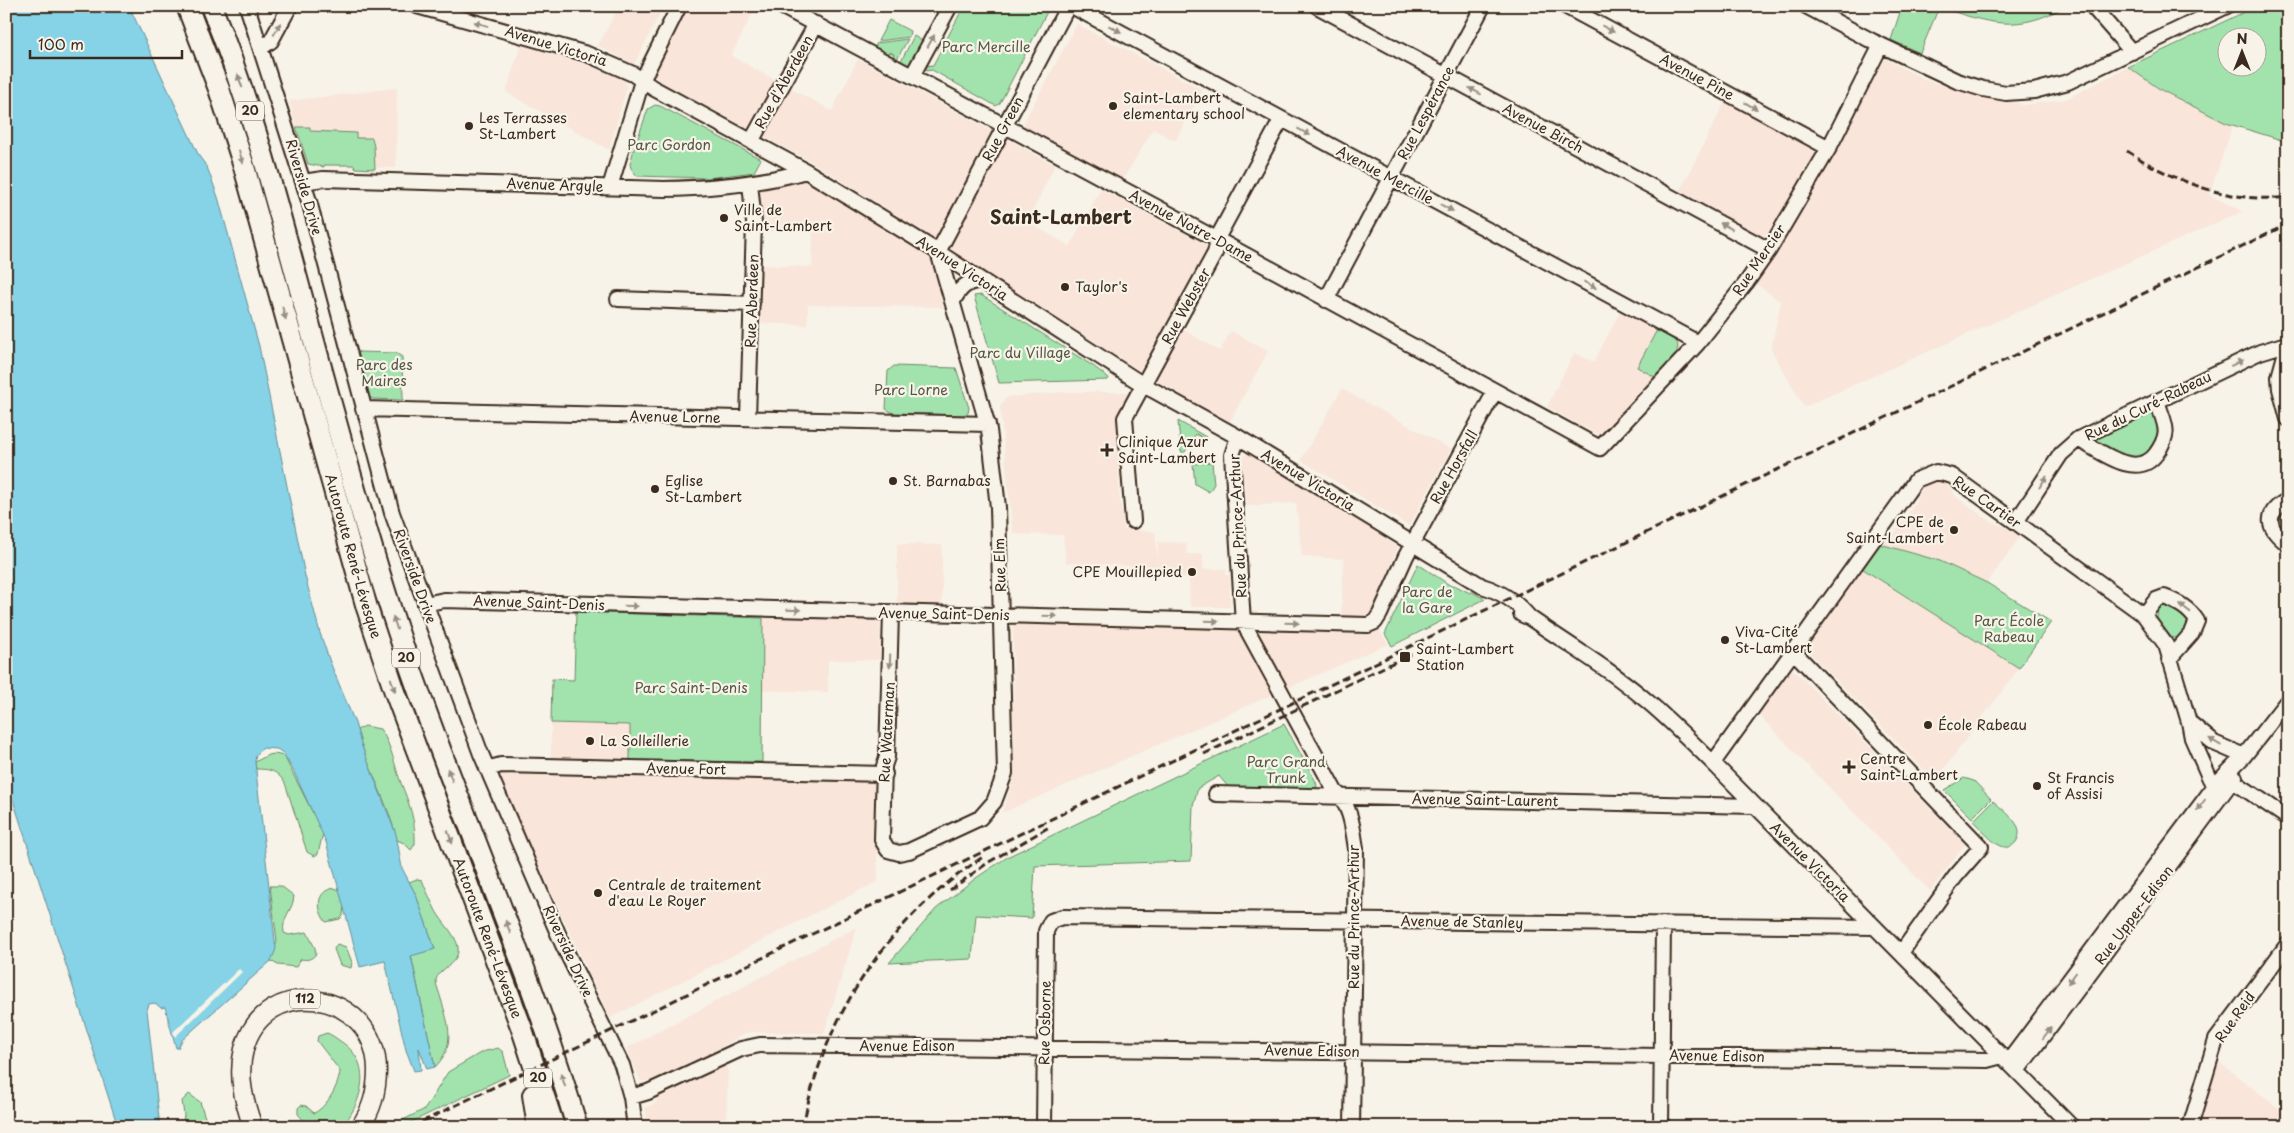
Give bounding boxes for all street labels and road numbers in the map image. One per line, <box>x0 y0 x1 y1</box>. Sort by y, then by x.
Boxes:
street label: Avenue Victoria <box>503 20 610 71</box>
street label: Rue d'Aberdeen <box>749 31 818 132</box>
street label: Avenue Pine <box>1656 48 1738 105</box>
street label: Rue Lespérance <box>1392 62 1459 163</box>
street label: Rue Green <box>977 92 1029 165</box>
street label: Avenue Birch <box>1499 97 1587 158</box>
road number: 20 <box>236 102 264 120</box>
street label: Riverside Drive <box>281 136 328 237</box>
street label: Avenue Mercille <box>1333 140 1438 209</box>
street label: Avenue Argyle <box>506 172 604 197</box>
street label: Avenue Notre-Dame <box>1126 184 1257 267</box>
street label: Rue Mercier <box>1727 219 1791 300</box>
street label: Avenue Victoria <box>912 230 1012 305</box>
street label: Rue Aberdeen <box>739 254 764 348</box>
street label: Rue Webster <box>1156 263 1215 348</box>
street label: Rue du Curé-Rabeau <box>2081 366 2215 445</box>
street label: Avenue Lorne <box>629 405 721 428</box>
street label: Rue Horsfall <box>1425 426 1483 508</box>
street label: Avenue Victoria <box>1258 443 1359 516</box>
street label: Rue du Prince-Arthur <box>1223 453 1252 599</box>
street label: Rue Cartier <box>1949 470 2026 533</box>
street label: Autoroute René-Lévesque <box>320 471 387 641</box>
street label: Riverside Drive <box>389 526 442 626</box>
street label: Rue Elm <box>988 538 1011 593</box>
street label: Avenue Saint-Denis <box>473 590 605 615</box>
street label: Avenue Saint-Denis <box>878 602 1010 625</box>
road number: 20 <box>392 648 420 668</box>
street label: Rue Waterman <box>873 681 900 783</box>
street label: Avenue Fort <box>646 757 726 780</box>
street label: Avenue Saint-Laurent <box>1412 788 1559 811</box>
street label: Avenue Victoria <box>1766 817 1855 907</box>
street label: Rue du Prince-Arthur <box>1343 844 1364 989</box>
street label: Autoroute René-Lévesque <box>448 854 528 1021</box>
street label: Rue Upper-Edison <box>2089 861 2178 969</box>
street label: Riverside Drive <box>538 901 599 1000</box>
street label: Avenue de Stanley <box>1400 910 1524 933</box>
street label: Rue Osborne <box>1033 981 1056 1065</box>
street label: Rue Reid <box>2209 987 2260 1046</box>
road number: 112 <box>290 990 320 1009</box>
street label: Avenue Edison <box>859 1035 955 1056</box>
street label: Avenue Edison <box>1264 1039 1360 1062</box>
street label: Avenue Edison <box>1669 1044 1765 1067</box>
road number: 20 <box>524 1068 552 1088</box>

